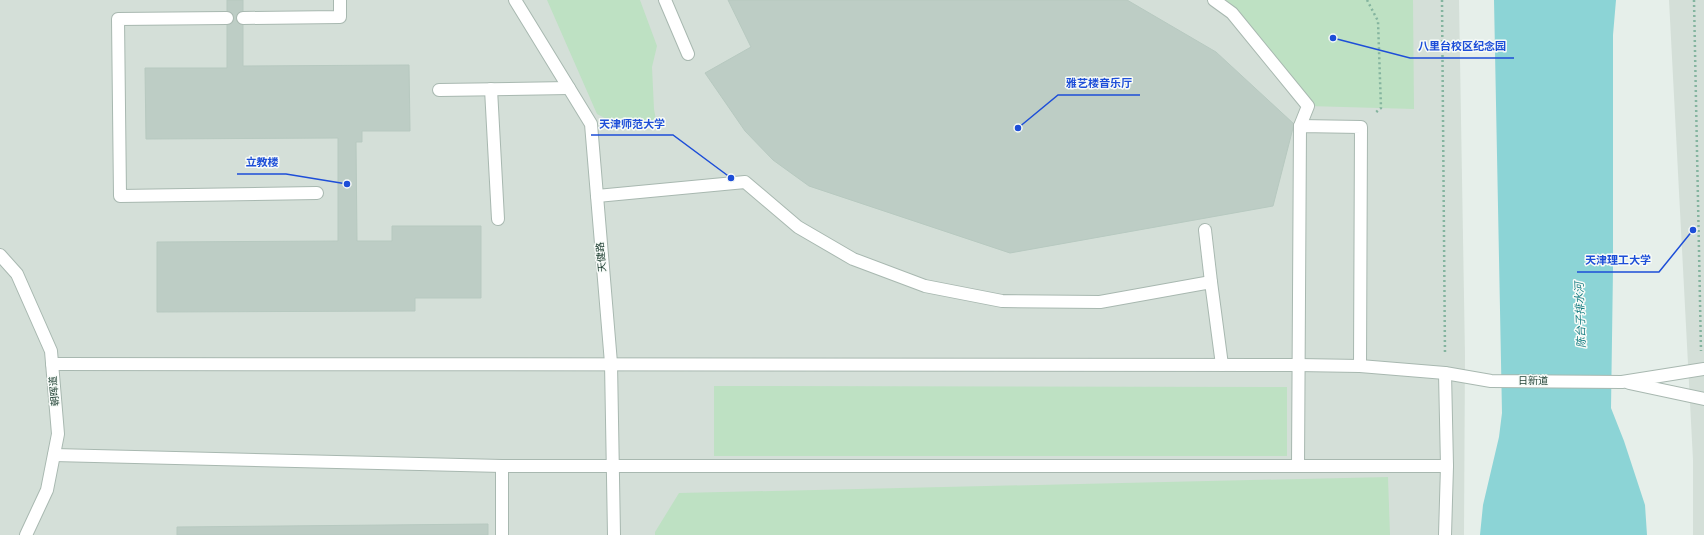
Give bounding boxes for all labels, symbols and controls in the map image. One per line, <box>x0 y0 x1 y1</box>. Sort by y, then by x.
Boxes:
callout: 八里台校区纪念园 <box>1410 35 1514 58</box>
text: 八里台校区纪念园 <box>1418 40 1506 54</box>
callout: 雅艺楼音乐厅 <box>1058 72 1140 95</box>
text: 雅艺楼音乐厅 <box>1066 77 1132 91</box>
callout: 天津师范大学 <box>591 112 673 135</box>
text: 天津师范大学 <box>599 118 665 132</box>
callout: 立教楼 <box>237 151 286 174</box>
text: 立教楼 <box>246 156 279 170</box>
street label: 天健路 <box>594 241 610 273</box>
callout: 天津理工大学 <box>1577 249 1659 272</box>
text: 天津理工大学 <box>1585 254 1651 268</box>
water label: 陈台子排水河 <box>1573 280 1589 348</box>
street label: 朝晖道 <box>47 375 63 407</box>
street label: 日新道 <box>1518 375 1548 388</box>

